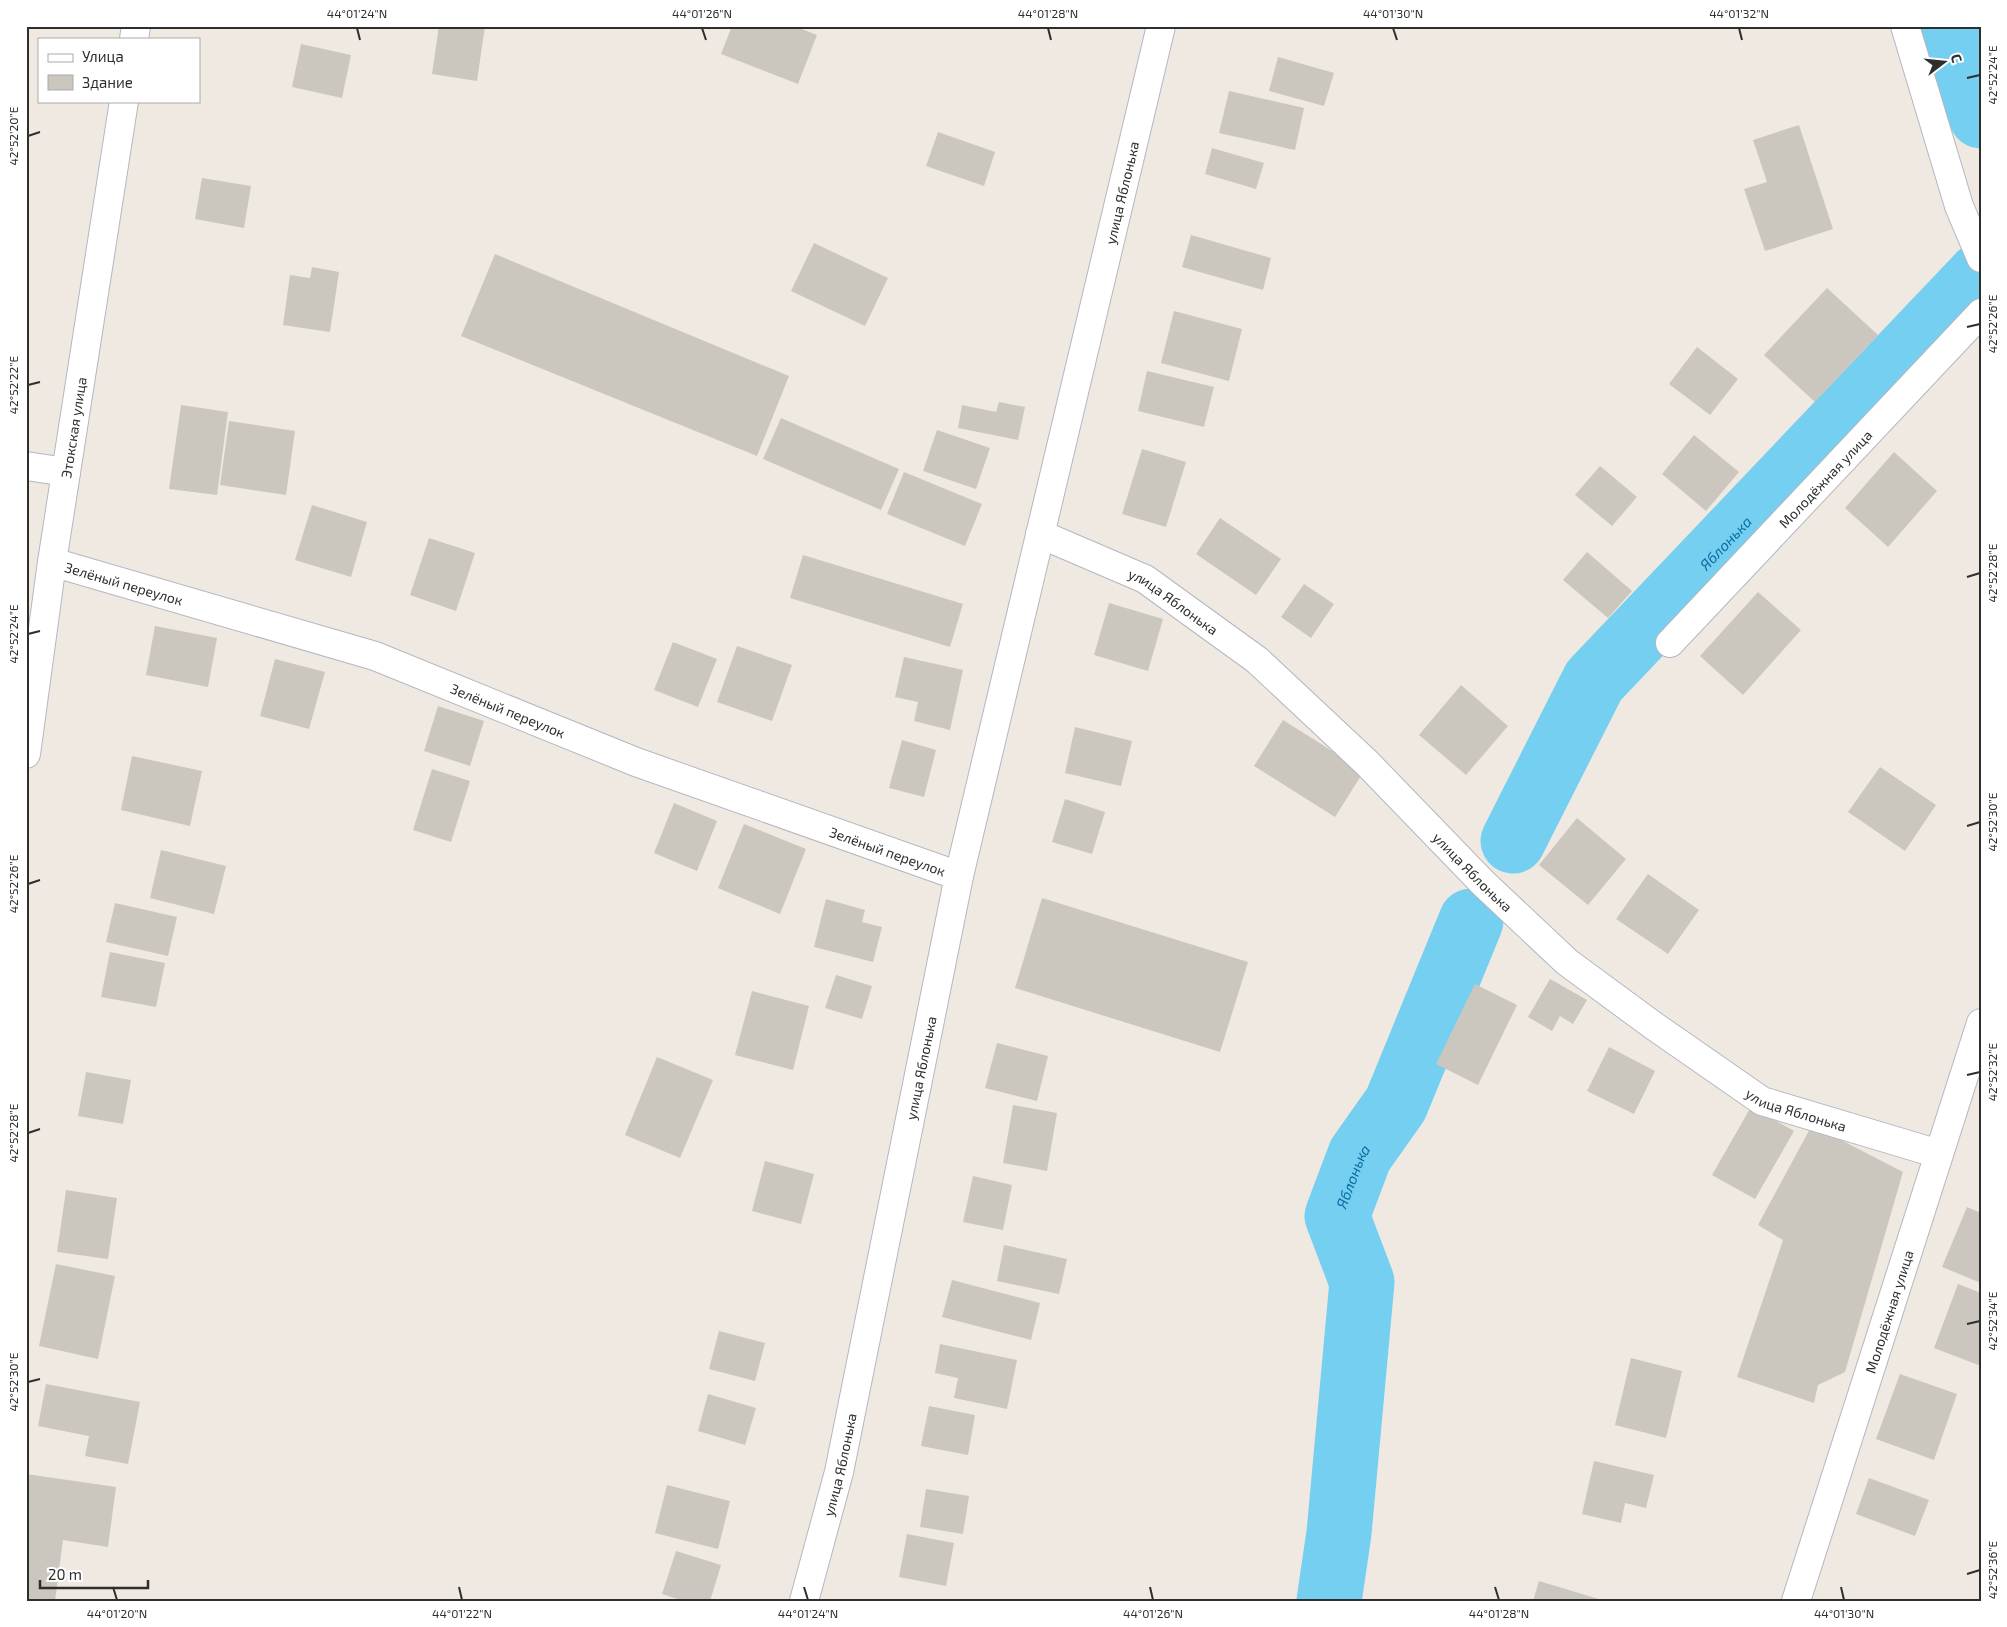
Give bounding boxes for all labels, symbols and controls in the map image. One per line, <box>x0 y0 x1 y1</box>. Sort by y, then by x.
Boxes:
text: 44°01'24"N <box>327 6 387 20</box>
text: 44°01'26"N <box>672 6 732 20</box>
text: 44°01'28"N <box>1018 6 1078 20</box>
text: 44°01'30"N <box>1363 6 1423 20</box>
text: 44°01'32"N <box>1709 6 1769 20</box>
legend <box>38 38 200 102</box>
north arrow <box>1920 38 1970 88</box>
text: 42°52'24"E <box>1985 45 1999 105</box>
text: Улица <box>82 47 124 65</box>
text: С <box>1948 52 1966 65</box>
text: Здание <box>82 73 133 91</box>
text: 42°52'20"E <box>6 106 20 166</box>
street label: улица Яблонька <box>1101 139 1142 246</box>
text: 42°52'26"E <box>1985 294 1999 353</box>
text: 42°52'22"E <box>6 355 20 414</box>
street label: Этокская улица <box>57 376 89 479</box>
street label: Молодёжная улица <box>1775 426 1875 531</box>
water label: Яблонька <box>1696 512 1755 573</box>
text: 42°52'28"E <box>1985 543 1999 603</box>
street label: Зелёный переулок <box>63 558 185 608</box>
street label: улица Яблонька <box>1126 565 1222 638</box>
text: 42°52'24"E <box>6 604 20 664</box>
street label: Зелёный переулок <box>448 679 568 741</box>
text: 42°52'30"E <box>1985 792 1999 852</box>
street label: Зелёный переулок <box>827 823 948 879</box>
street label: улица Яблонька <box>1430 828 1516 915</box>
text: 42°52'26"E <box>6 854 20 913</box>
street label: улица Яблонька <box>902 1014 939 1121</box>
text: 42°52'32"E <box>1985 1042 1999 1101</box>
street label: улица Яблонька <box>1743 1084 1849 1134</box>
text: 42°52'28"E <box>6 1103 20 1163</box>
water label: Яблонька <box>1332 1141 1374 1211</box>
street label: Молодёжная улица <box>1861 1248 1916 1375</box>
text: 42°52'34"E <box>1985 1291 1999 1351</box>
text: 42°52'30"E <box>6 1352 20 1412</box>
street label: улица Яблонька <box>819 1411 859 1518</box>
text: 42°52'36"E <box>1985 1540 1999 1599</box>
scale bar <box>40 1557 148 1589</box>
text: 20 m <box>48 1565 82 1583</box>
text: 44°01'20"N <box>87 1606 147 1620</box>
text: 44°01'22"N <box>432 1606 492 1620</box>
text: 44°01'24"N <box>778 1606 838 1620</box>
text: 44°01'26"N <box>1123 1606 1183 1620</box>
text: 44°01'28"N <box>1469 1606 1529 1620</box>
text: 44°01'30"N <box>1814 1606 1874 1620</box>

